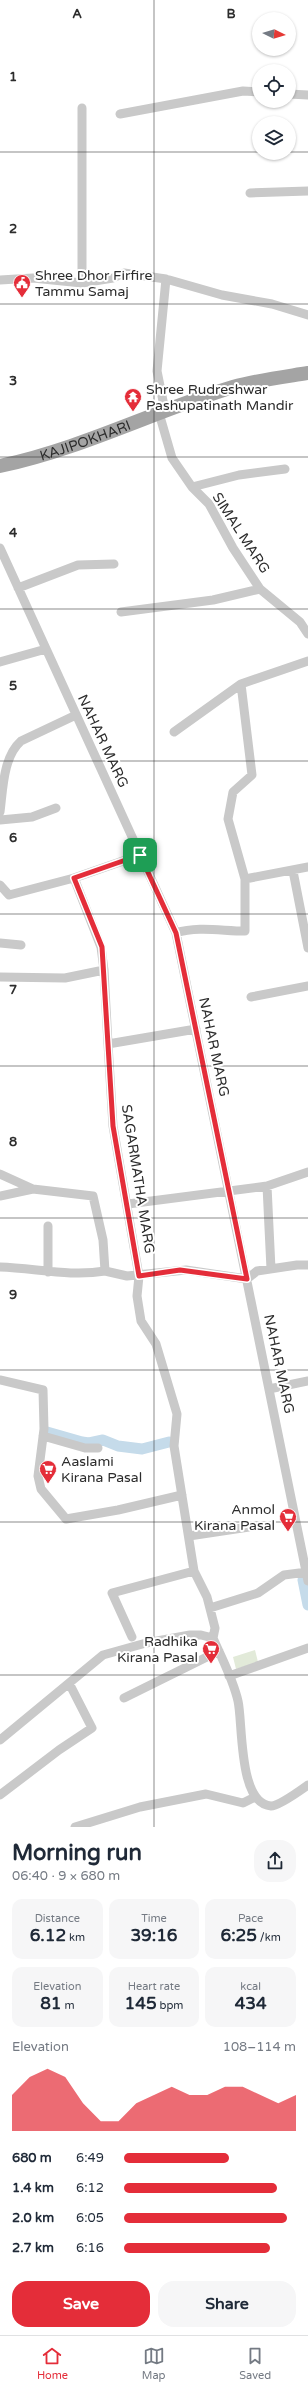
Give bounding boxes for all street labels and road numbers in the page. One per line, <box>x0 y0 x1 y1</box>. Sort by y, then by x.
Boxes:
street label: KAJIPOKHARI <box>38 416 133 464</box>
street label: SIMAL MARG <box>209 489 273 577</box>
street label: NAHAR MARG <box>74 692 132 790</box>
street label: NAHAR MARG <box>195 996 233 1098</box>
street label: SAGARMATHA MARG <box>118 1103 158 1255</box>
street label: NAHAR MARG <box>260 1313 298 1415</box>

